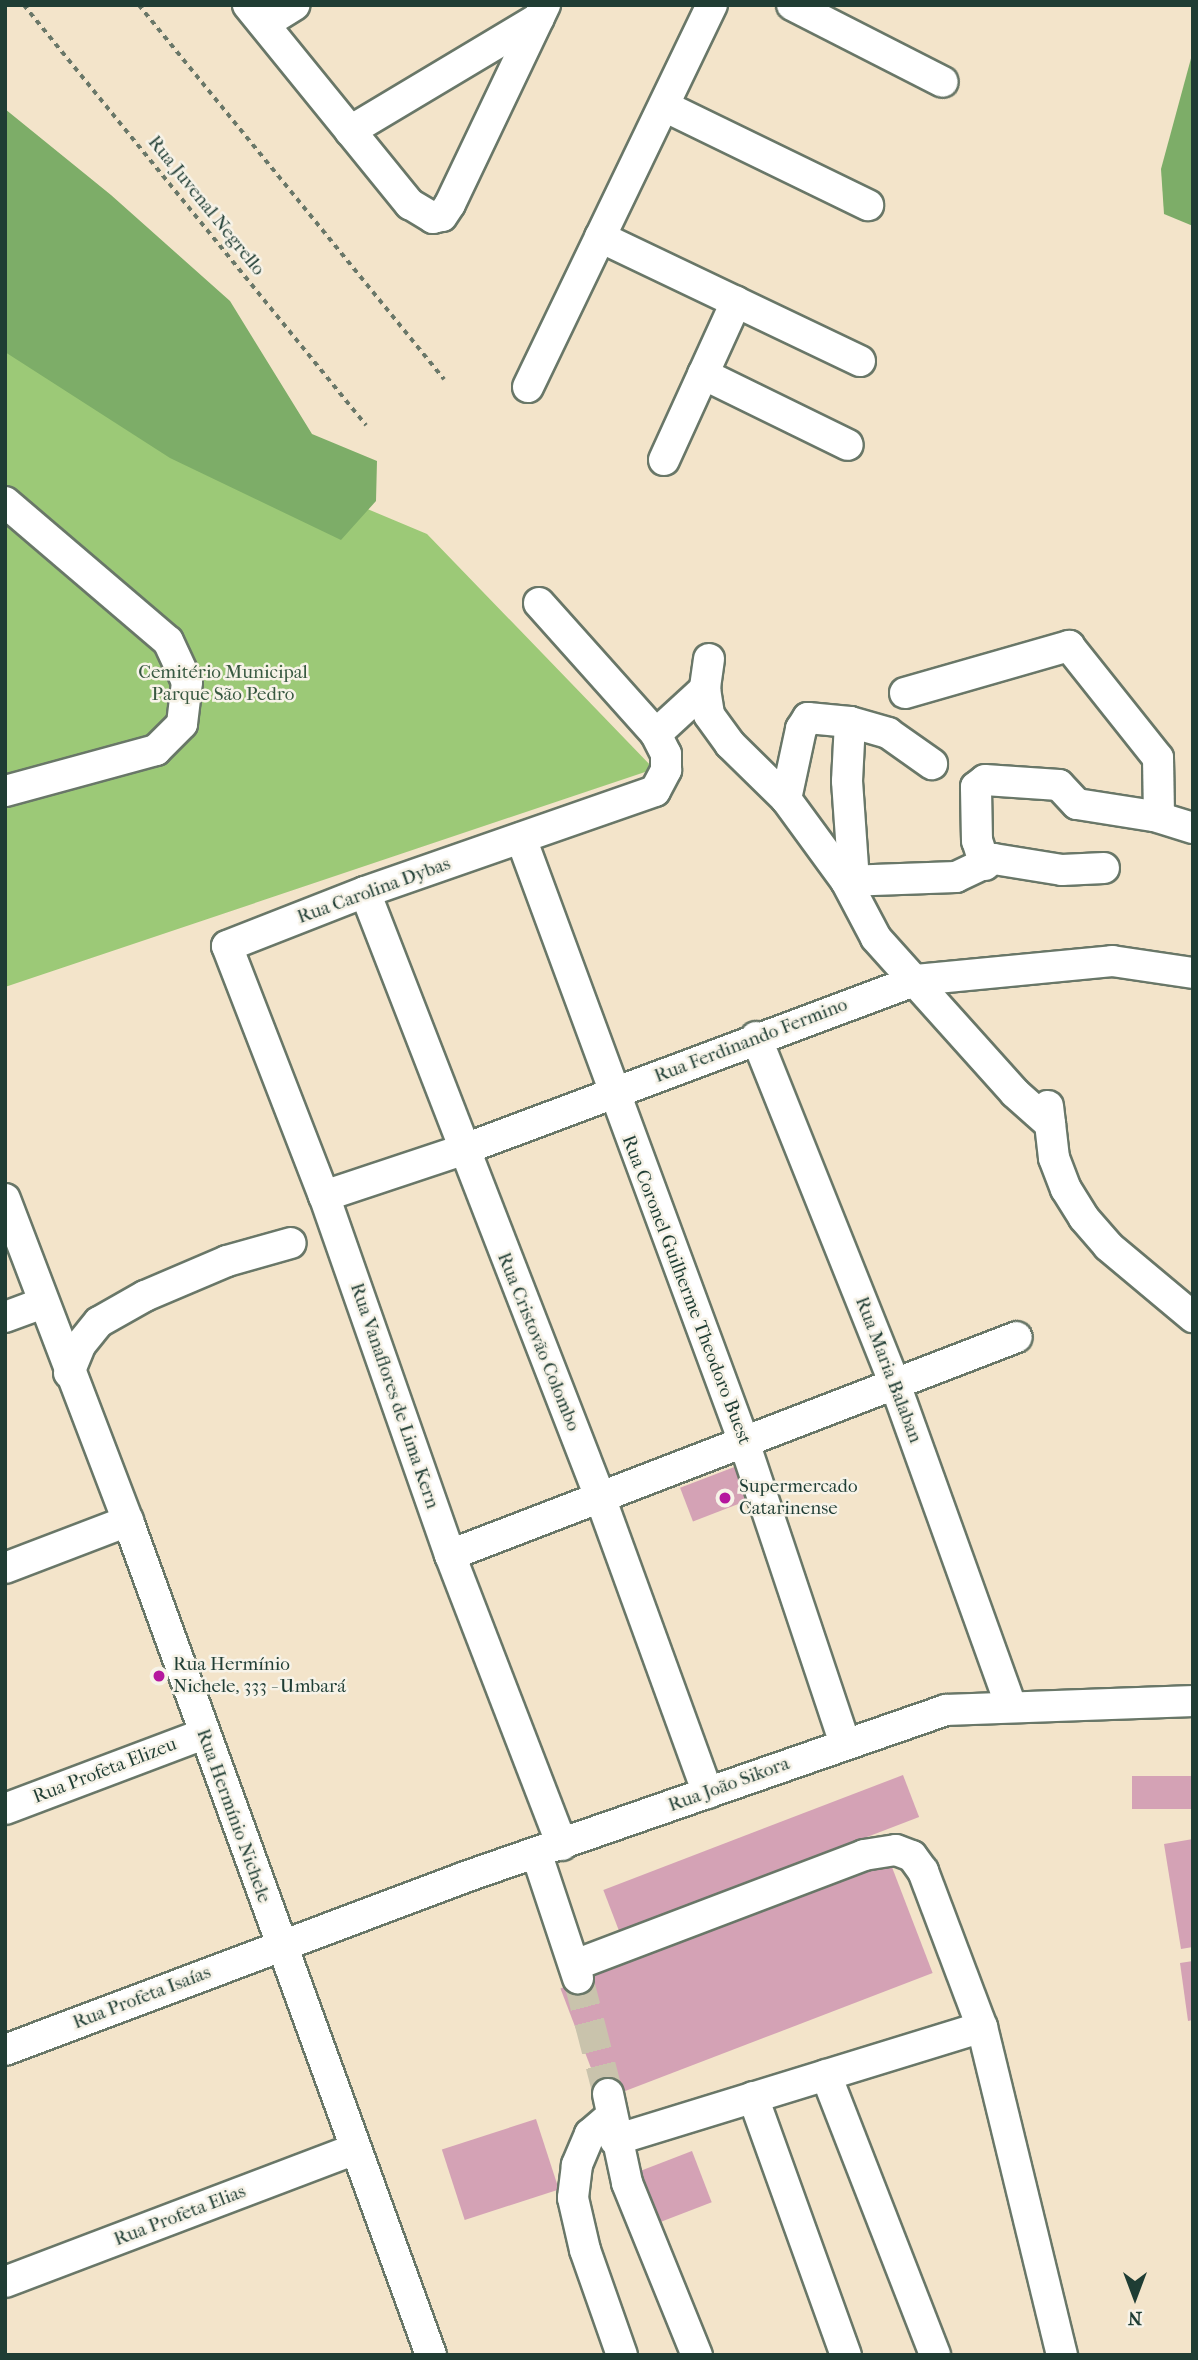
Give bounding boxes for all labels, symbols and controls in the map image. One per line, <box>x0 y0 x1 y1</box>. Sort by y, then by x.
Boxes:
street label: Rua Juvenal Negrello <box>143 132 269 280</box>
park label: Cemitério Municipal Parque São Pedro <box>138 662 308 706</box>
street label: Rua Carolina Dybas <box>294 853 454 929</box>
street label: Rua Ferdinando Fermino <box>651 994 851 1088</box>
street label: Rua Coronel Guilherme Theodoro Buest <box>616 1132 756 1448</box>
street label: Rua Cristovão Colombo <box>492 1249 584 1435</box>
street label: Rua Vanaflores de Lima Kern <box>345 1280 443 1512</box>
street label: Rua Maria Balaban <box>850 1294 926 1446</box>
place label: Supermercado Catarinense <box>739 1476 858 1520</box>
marker: Supermercado Catarinense <box>717 1490 733 1506</box>
place label: Rua Hermínio Nichele, 333 - Umbará <box>173 1654 346 1698</box>
marker: Rua Hermínio Nichele, 333 - Umbará <box>151 1668 167 1684</box>
street label: Rua Hermínio Nichele <box>191 1726 275 1906</box>
street label: Rua Profeta Elizeu <box>30 1733 180 1809</box>
street label: Rua João Sikora <box>665 1753 793 1817</box>
street label: Rua Profeta Isaías <box>70 1961 214 2035</box>
street label: Rua Profeta Elias <box>111 2180 249 2252</box>
north arrow <box>1100 2262 1170 2332</box>
text: N <box>1128 2307 1142 2329</box>

